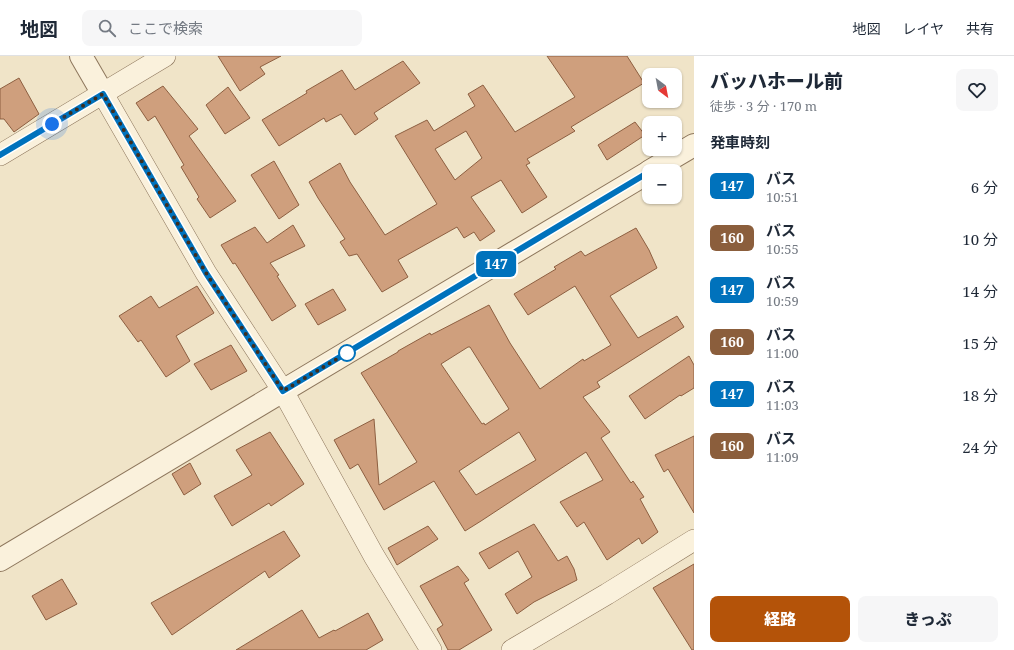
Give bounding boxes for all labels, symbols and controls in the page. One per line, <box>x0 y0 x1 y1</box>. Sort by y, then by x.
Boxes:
search box <box>82 10 362 46</box>
text: 地図 <box>20 16 58 42</box>
icon: search <box>96 17 118 39</box>
text: ここで検索 <box>128 18 203 38</box>
text: 地図 <box>852 19 880 38</box>
text: レイヤ <box>902 19 944 38</box>
text: 共有 <box>966 19 994 38</box>
north arrow <box>642 68 682 108</box>
map controls <box>642 68 682 204</box>
text: バッハホール前 <box>710 68 843 94</box>
button: heart <box>956 69 998 111</box>
text: 徒歩 · 3 分 · 170 m <box>710 97 817 115</box>
your location <box>42 114 62 134</box>
button: + <box>642 116 682 156</box>
text: 発車時刻 <box>710 132 770 152</box>
button: − <box>642 164 682 204</box>
text: バス <box>766 168 796 188</box>
text: 147 <box>720 176 744 195</box>
text: 6 分 <box>971 177 998 197</box>
text: 10:51 <box>766 188 799 206</box>
text: バス <box>766 220 796 240</box>
text: 160 <box>720 228 744 247</box>
text: 10 分 <box>962 229 998 249</box>
text: 10:55 <box>766 240 799 258</box>
line badge: 147 <box>473 251 519 277</box>
text: 147 <box>484 254 508 273</box>
text: バス <box>766 272 796 292</box>
text: 147 <box>720 280 744 299</box>
text: 14 分 <box>962 281 998 301</box>
text: 10:59 <box>766 292 799 310</box>
text: バス <box>766 324 796 344</box>
text: 160 <box>720 332 744 351</box>
text: 15 分 <box>962 333 998 353</box>
unlabelled marker <box>338 344 356 362</box>
text: 11:00 <box>766 344 799 362</box>
text: バス <box>766 376 796 396</box>
text: 147 <box>720 384 744 403</box>
text: 18 分 <box>962 385 998 405</box>
text: 11:03 <box>766 396 799 414</box>
text: バス <box>766 428 796 448</box>
text: 160 <box>720 436 744 455</box>
text: 24 分 <box>962 437 998 457</box>
text: 11:09 <box>766 448 799 466</box>
button: 経路 <box>710 596 850 642</box>
button: きっぷ <box>858 596 998 642</box>

